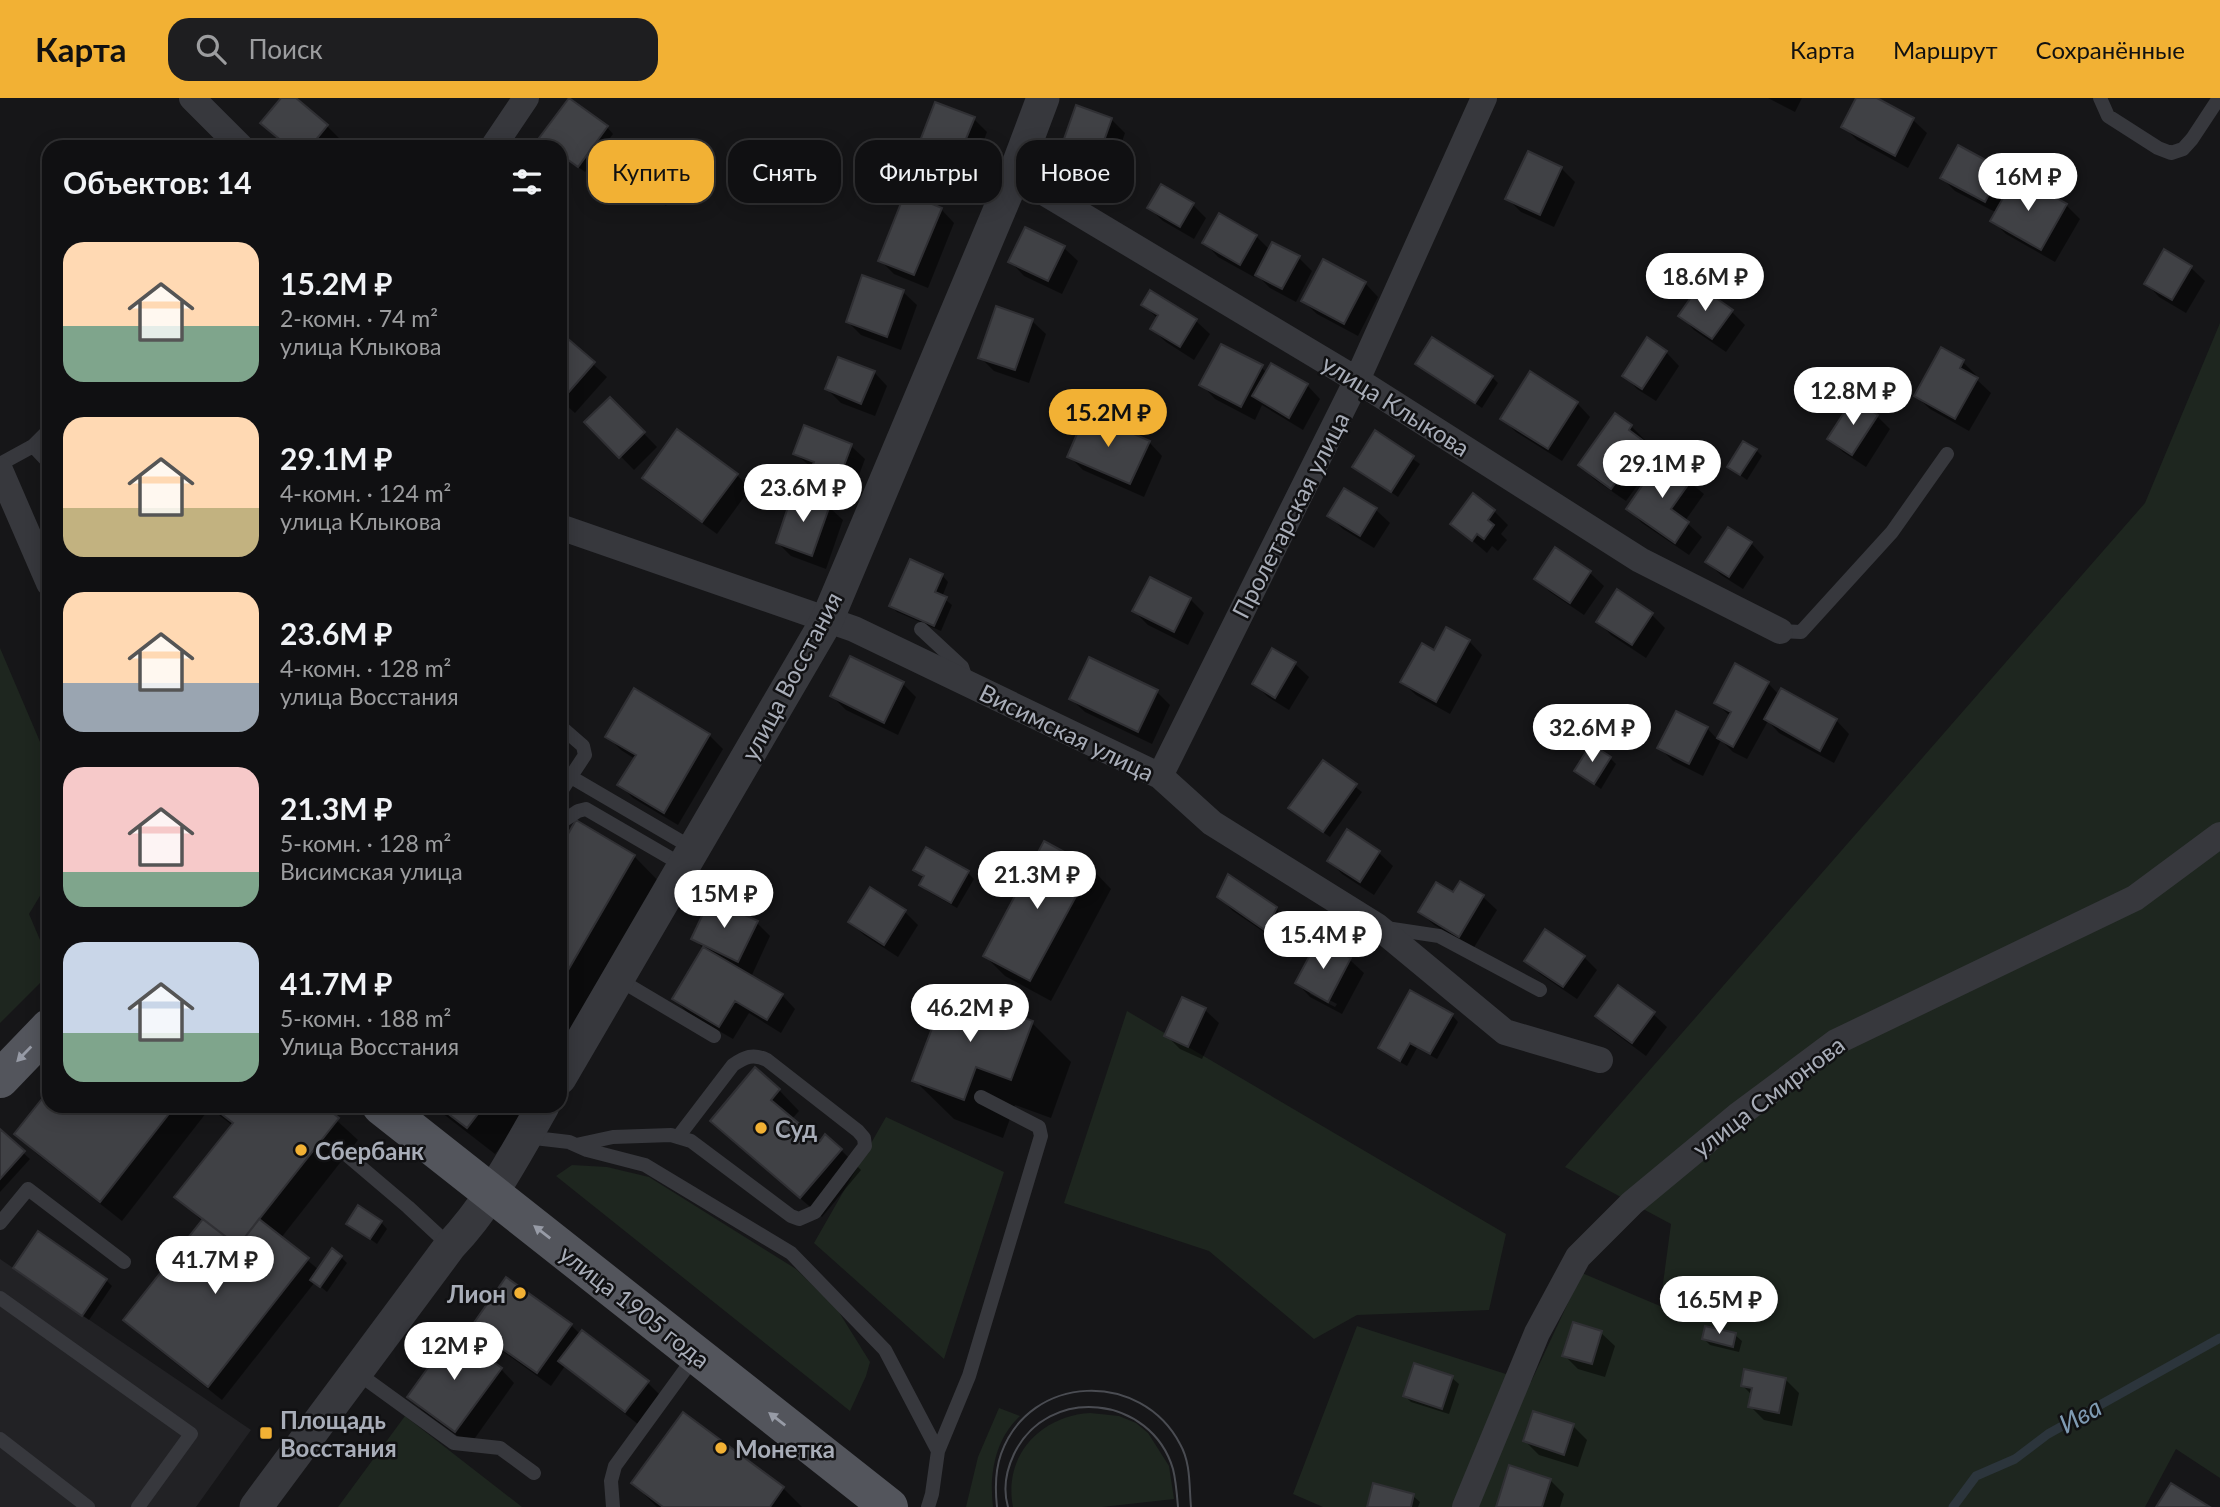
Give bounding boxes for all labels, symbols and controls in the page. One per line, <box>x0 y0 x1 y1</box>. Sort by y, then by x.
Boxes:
search box <box>168 18 658 81</box>
text: Карта <box>35 29 126 69</box>
icon: search <box>192 30 230 68</box>
text: Поиск <box>248 33 323 65</box>
text: Карта <box>1790 35 1855 64</box>
text: Маршрут <box>1893 35 1998 64</box>
text: Сохранённые <box>2036 35 2185 64</box>
chip: Купить <box>588 140 714 203</box>
chip: Снять <box>728 140 841 203</box>
chip: Фильтры <box>855 140 1002 203</box>
chip: Новое <box>1016 140 1134 203</box>
pin: 16M ₽ <box>1979 153 2077 213</box>
text: 16M ₽ <box>1994 162 2062 190</box>
icon: filters <box>508 163 546 201</box>
text: Объектов: 14 <box>63 164 252 200</box>
pin: 18.6M ₽ <box>1640 254 1770 313</box>
text: 18.6M ₽ <box>1662 262 1748 290</box>
text: 15.2M ₽ <box>280 265 392 301</box>
icon: home <box>119 270 203 354</box>
text: 2-комн. · 74 m² <box>280 304 438 332</box>
text: улица Клыкова <box>280 332 442 360</box>
street label: улица Клыкова <box>1317 348 1475 462</box>
pin: 12.8M ₽ <box>1788 368 1918 427</box>
text: 12.8M ₽ <box>1810 376 1896 404</box>
pin: 15.2M ₽ <box>1043 390 1173 449</box>
text: 15.2M ₽ <box>1065 398 1151 426</box>
street label: Пролетарская улица <box>1225 407 1355 623</box>
text: 29.1M ₽ <box>280 440 392 476</box>
pin: 29.1M ₽ <box>1597 440 1727 500</box>
icon: home <box>119 445 203 529</box>
text: 29.1M ₽ <box>1619 449 1705 477</box>
pin: 23.6M ₽ <box>738 464 868 524</box>
text: 23.6M ₽ <box>760 473 846 501</box>
text: 4-комн. · 124 m² <box>280 479 451 507</box>
text: улица Клыкова <box>280 507 442 535</box>
street label: улица Восстания <box>734 587 848 765</box>
text: 23.6M ₽ <box>280 615 392 651</box>
icon: home <box>119 620 203 704</box>
text: 4-комн. · 128 m² <box>280 654 451 682</box>
street label: Висимская улица <box>975 677 1159 787</box>
text: улица Восстания <box>280 682 459 710</box>
pin: 32.6M ₽ <box>1527 704 1657 764</box>
text: 32.6M ₽ <box>1549 713 1635 741</box>
text: 21.3M ₽ <box>280 790 392 826</box>
icon: home <box>119 795 203 879</box>
text: 5-комн. · 128 m² <box>280 829 451 857</box>
pin: 21.3M ₽ <box>972 852 1102 911</box>
text: Висимская улица <box>280 857 463 885</box>
text: 21.3M ₽ <box>994 860 1080 888</box>
pin: 15M ₽ <box>675 870 773 930</box>
text: 15M ₽ <box>690 879 758 907</box>
pin: 15.4M ₽ <box>1258 912 1388 971</box>
text: 15.4M ₽ <box>1280 920 1366 948</box>
text: 41.7M ₽ <box>280 965 392 1001</box>
icon: home <box>119 970 203 1054</box>
pin: 46.2M ₽ <box>905 984 1035 1044</box>
text: 46.2M ₽ <box>927 993 1013 1021</box>
text: 5-комн. · 188 m² <box>280 1004 451 1032</box>
street label: улица Смирнова <box>1686 1029 1850 1163</box>
text: Улица Восстания <box>280 1032 459 1060</box>
one-way arrow <box>17 1045 33 1062</box>
place label: Суд <box>775 1114 817 1143</box>
marker: Суд <box>753 1120 769 1136</box>
place label: Сбербанк <box>315 1136 424 1165</box>
marker: Сбербанк <box>293 1142 309 1158</box>
one-way arrow <box>533 1225 550 1240</box>
pin: 41.7M ₽ <box>150 1236 280 1296</box>
street label: улица 1905 года <box>554 1238 716 1374</box>
text: 41.7M ₽ <box>172 1245 258 1273</box>
pin: 16.5M ₽ <box>1654 1276 1784 1336</box>
place label: Лион <box>446 1279 506 1308</box>
marker: Лион <box>512 1285 528 1301</box>
text: 16.5M ₽ <box>1676 1285 1762 1313</box>
pin: 12M ₽ <box>405 1322 503 1382</box>
text: 12M ₽ <box>420 1331 488 1359</box>
water label: Ива <box>2053 1390 2107 1440</box>
place label: Площадь Восстания <box>280 1405 397 1462</box>
one-way arrow <box>769 1412 786 1427</box>
marker: Площадь Восстания <box>258 1425 274 1441</box>
place label: Монетка <box>735 1434 835 1463</box>
marker: Монетка <box>713 1440 729 1456</box>

